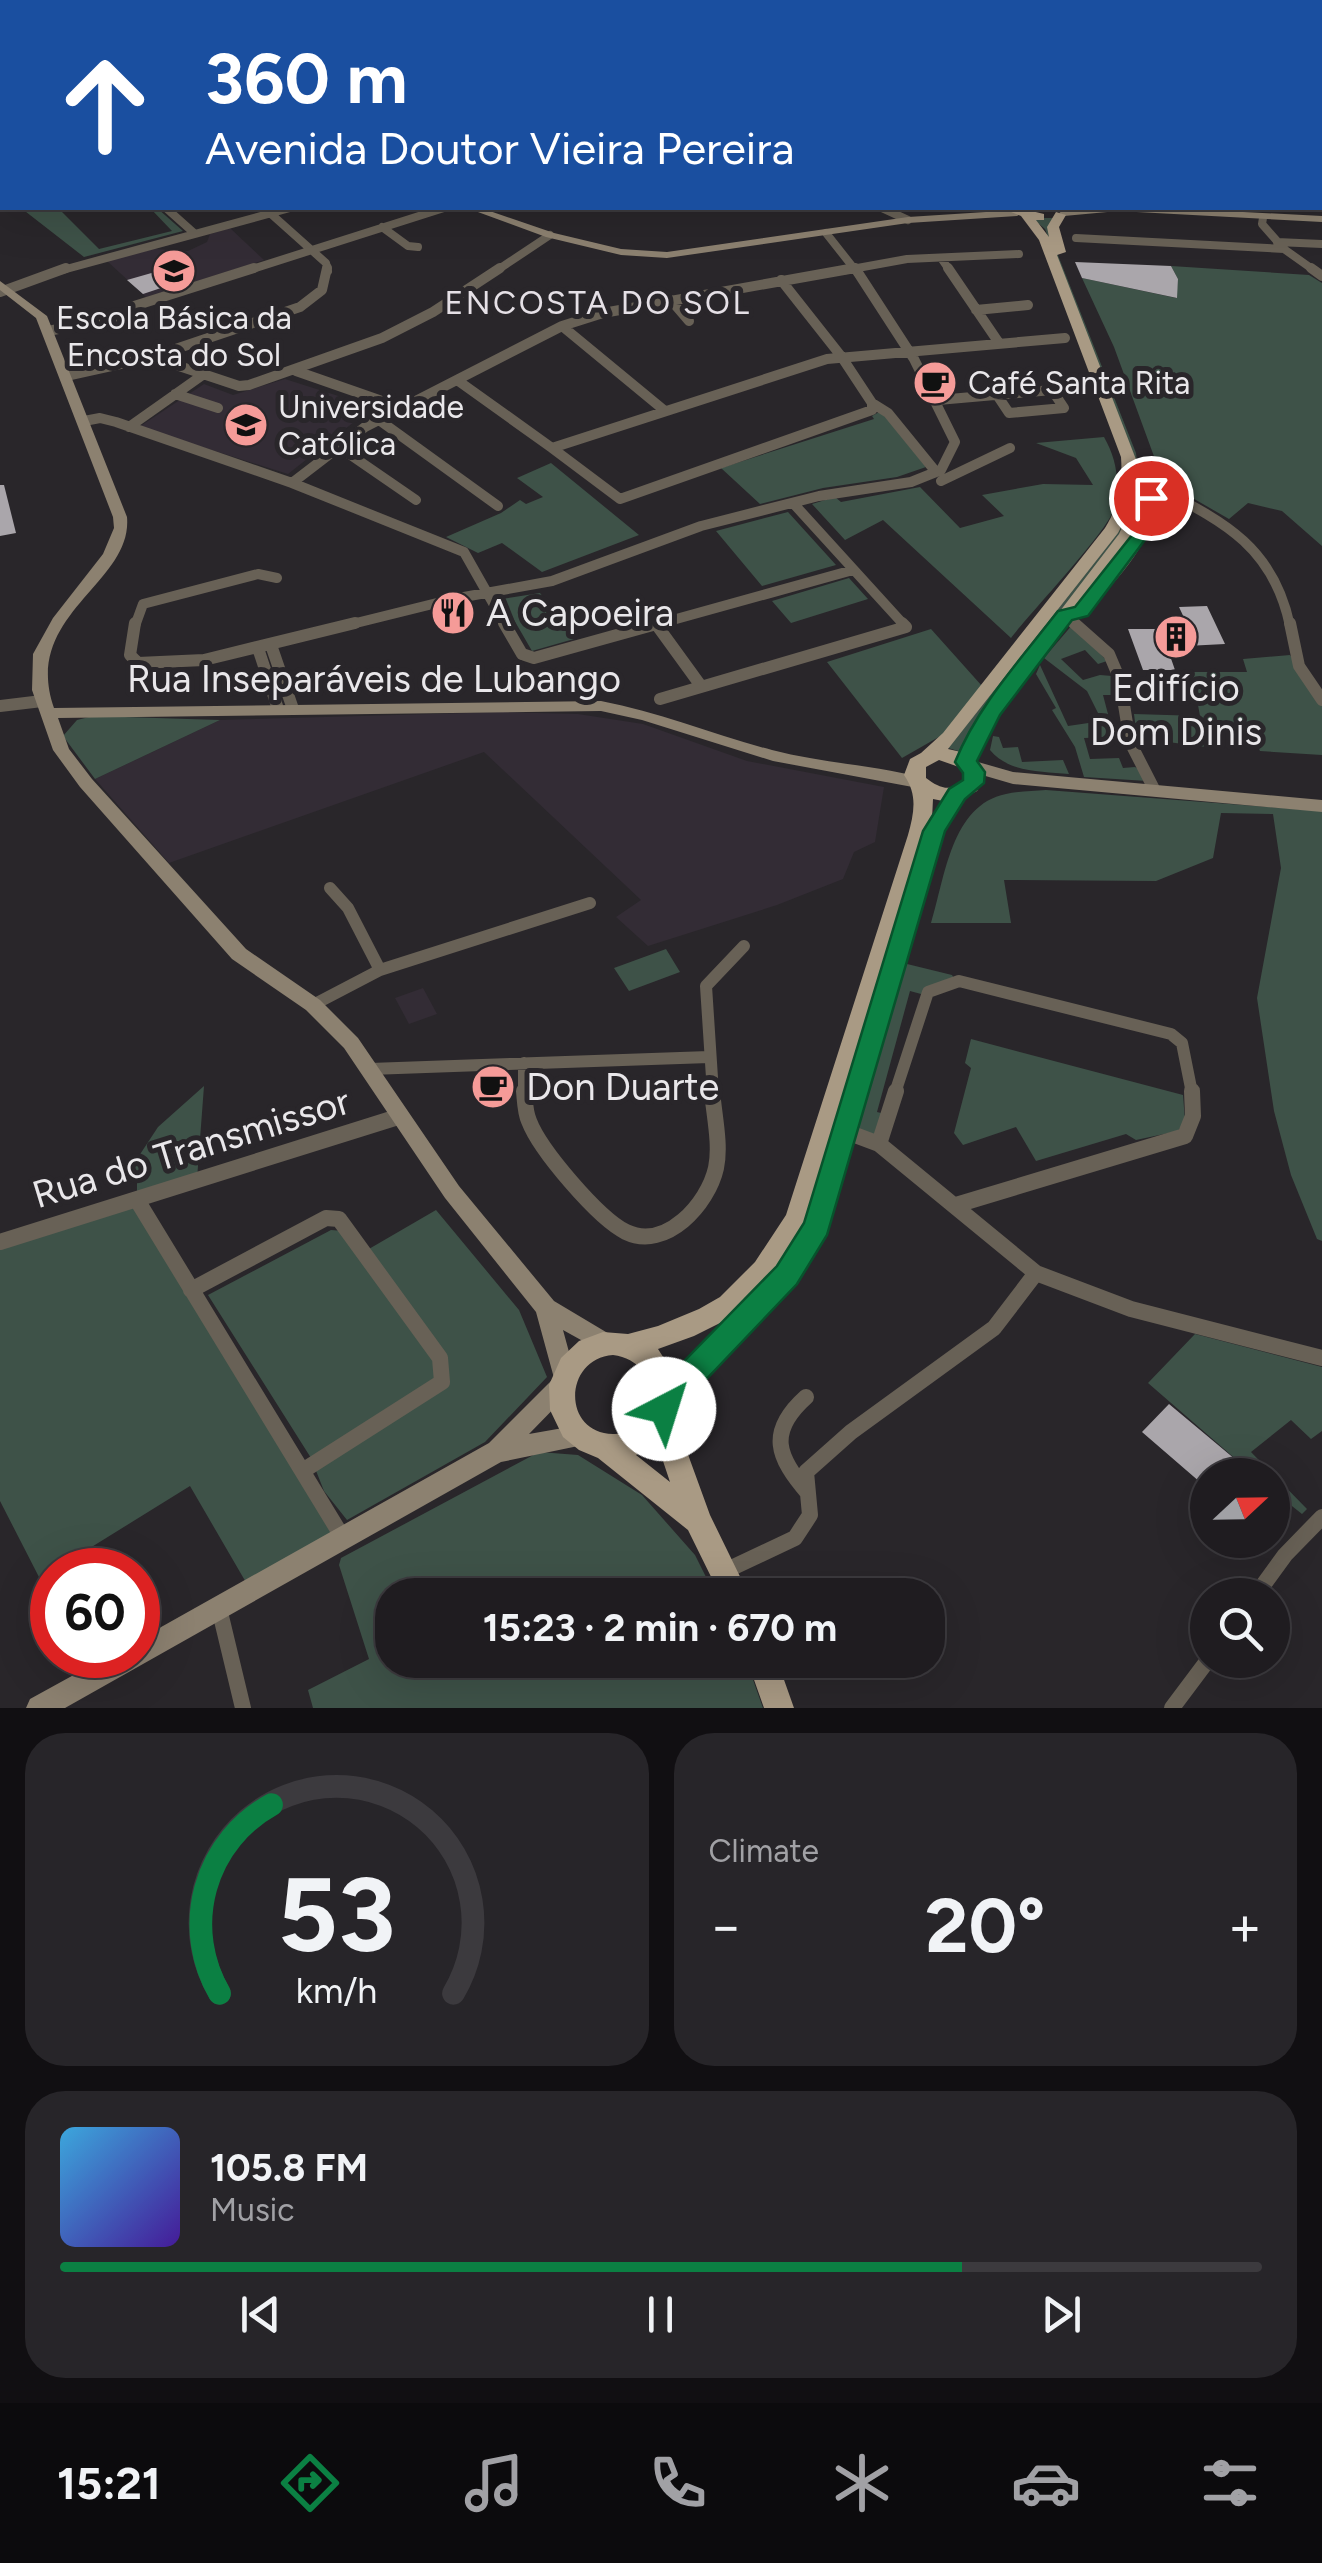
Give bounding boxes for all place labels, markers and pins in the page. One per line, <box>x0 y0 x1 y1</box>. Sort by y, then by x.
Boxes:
school or university icon: Escola Básica da Encosta do Sol <box>151 248 197 294</box>
place label: Escola Básica da Encosta do Sol <box>56 299 292 374</box>
cafe icon: Café Santa Rita <box>912 360 958 406</box>
place label: Café Santa Rita <box>968 364 1190 402</box>
place label: Universidade Católica <box>278 388 464 463</box>
school or university icon: Universidade Católica <box>223 402 269 448</box>
pin <box>1109 456 1194 541</box>
restaurant icon: A Capoeira <box>430 590 476 636</box>
place label: A Capoeira <box>486 590 674 636</box>
building icon: Edifício Dom Dinis <box>1153 614 1199 660</box>
place label: Edifício Dom Dinis <box>1090 665 1262 755</box>
cafe icon: Don Duarte <box>470 1064 516 1110</box>
place label: Don Duarte <box>526 1064 719 1110</box>

